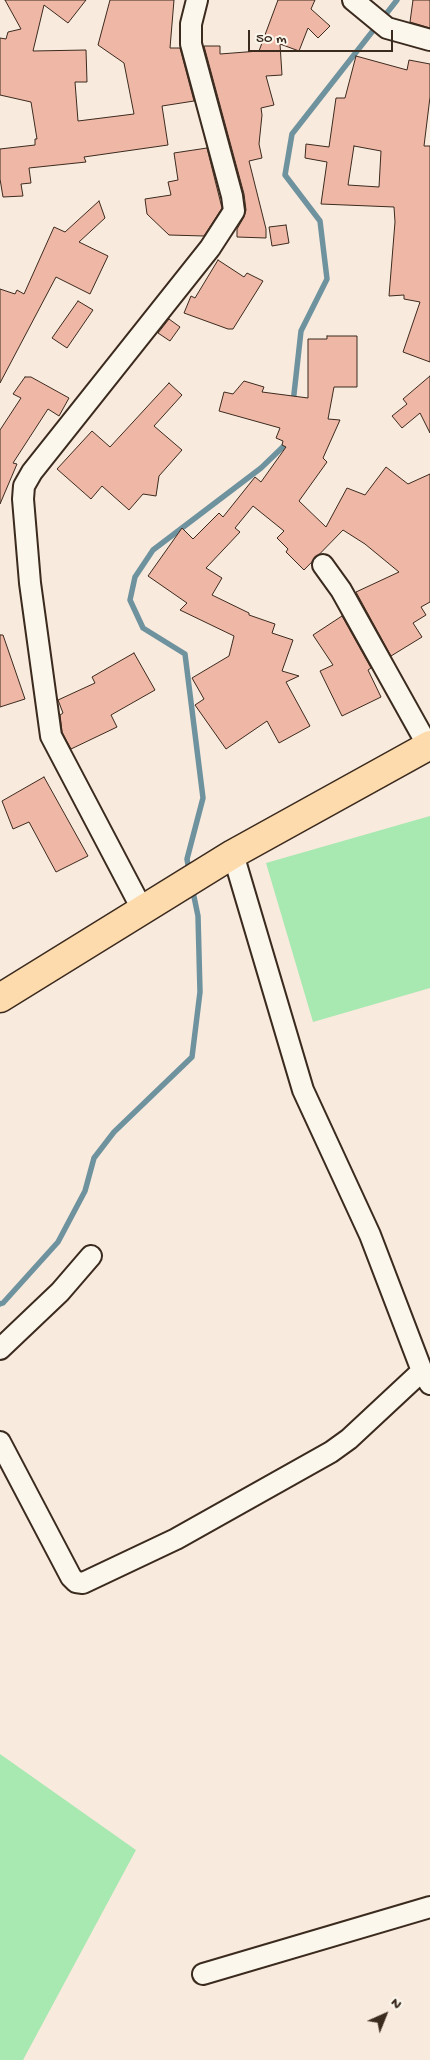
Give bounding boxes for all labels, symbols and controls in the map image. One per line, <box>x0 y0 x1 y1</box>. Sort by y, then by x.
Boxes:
scale bar <box>250 20 395 52</box>
text: 50 m <box>256 30 287 48</box>
north arrow <box>360 1990 410 2040</box>
text: N <box>387 1995 405 2013</box>

